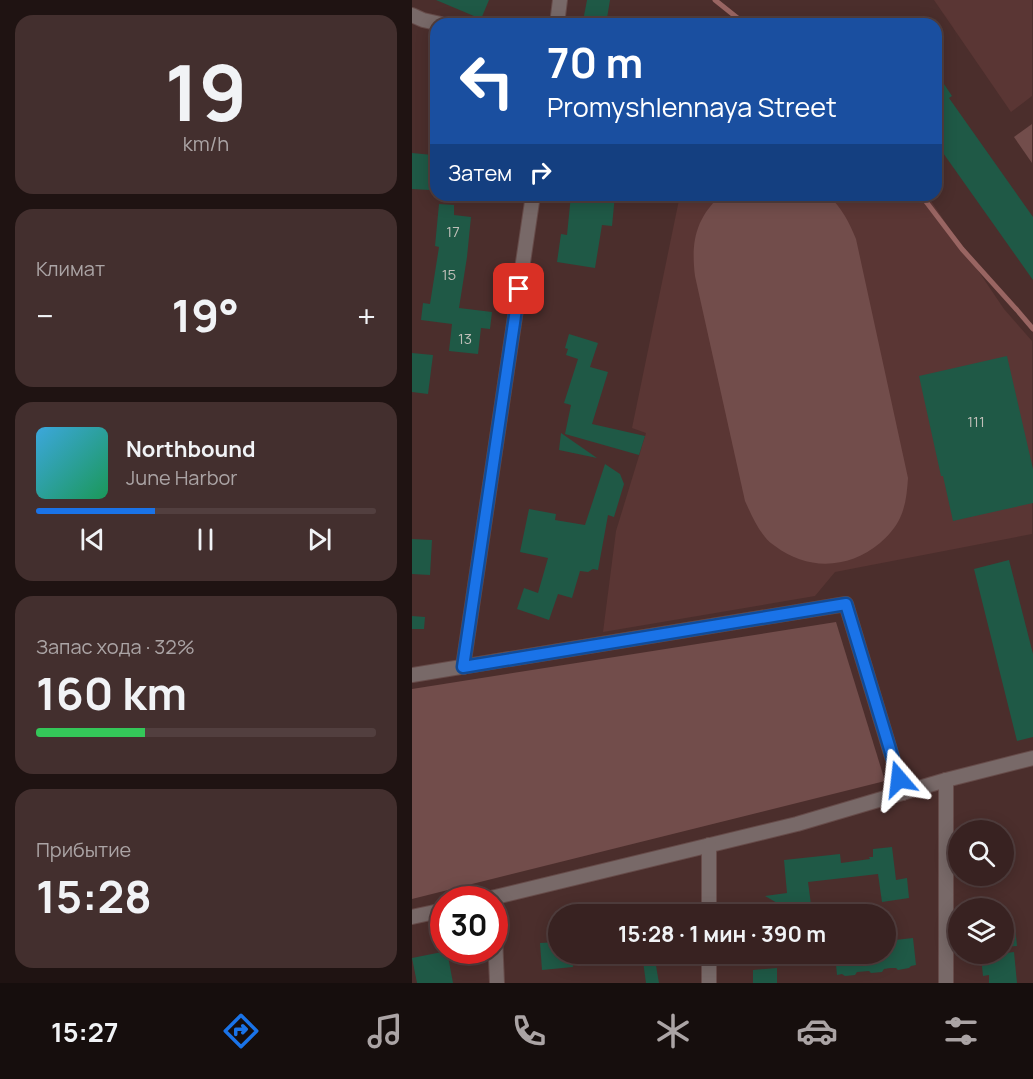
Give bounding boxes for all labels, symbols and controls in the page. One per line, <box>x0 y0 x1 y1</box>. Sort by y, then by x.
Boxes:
text: 70 m <box>547 33 643 91</box>
text: 19 <box>165 38 247 144</box>
icon: left <box>448 42 526 120</box>
text: Promyshlennaya Street <box>547 88 837 125</box>
text: km/h <box>183 130 229 157</box>
icon: right <box>524 156 557 189</box>
text: Затем <box>448 158 512 188</box>
house number: 17 <box>446 221 460 242</box>
text: Климат <box>36 255 105 282</box>
pin <box>493 263 544 314</box>
house number: 15 <box>442 264 456 285</box>
icon: arrive <box>502 272 535 305</box>
text: 19° <box>171 284 239 346</box>
text: − <box>36 293 54 338</box>
text: + <box>357 293 376 338</box>
house number: 13 <box>458 328 472 349</box>
house number: 111 <box>967 411 985 432</box>
text: Northbound <box>126 434 256 464</box>
text: June Harbor <box>126 464 238 491</box>
icon: previous <box>76 523 109 556</box>
icon: pause <box>189 523 222 556</box>
icon: next <box>303 523 336 556</box>
text: Запас хода · 32% <box>36 633 195 660</box>
text: 160 km <box>36 662 187 724</box>
position arrow <box>867 747 931 811</box>
map controls <box>948 820 1014 964</box>
button: search <box>948 820 1014 886</box>
text: Прибытие <box>36 836 131 863</box>
text: 15:28 <box>36 865 152 927</box>
speed limit sign: 30 <box>430 886 508 964</box>
button: layers <box>948 898 1014 964</box>
text: 15:28 · 1 мин · 390 m <box>618 919 826 949</box>
icon: directions <box>220 1010 262 1052</box>
icon: music <box>364 1010 406 1052</box>
icon: phone <box>508 1010 550 1052</box>
icon: climate <box>652 1010 694 1052</box>
icon: car <box>796 1010 838 1052</box>
icon: filters <box>940 1010 982 1052</box>
text: 15:27 <box>51 1013 118 1050</box>

